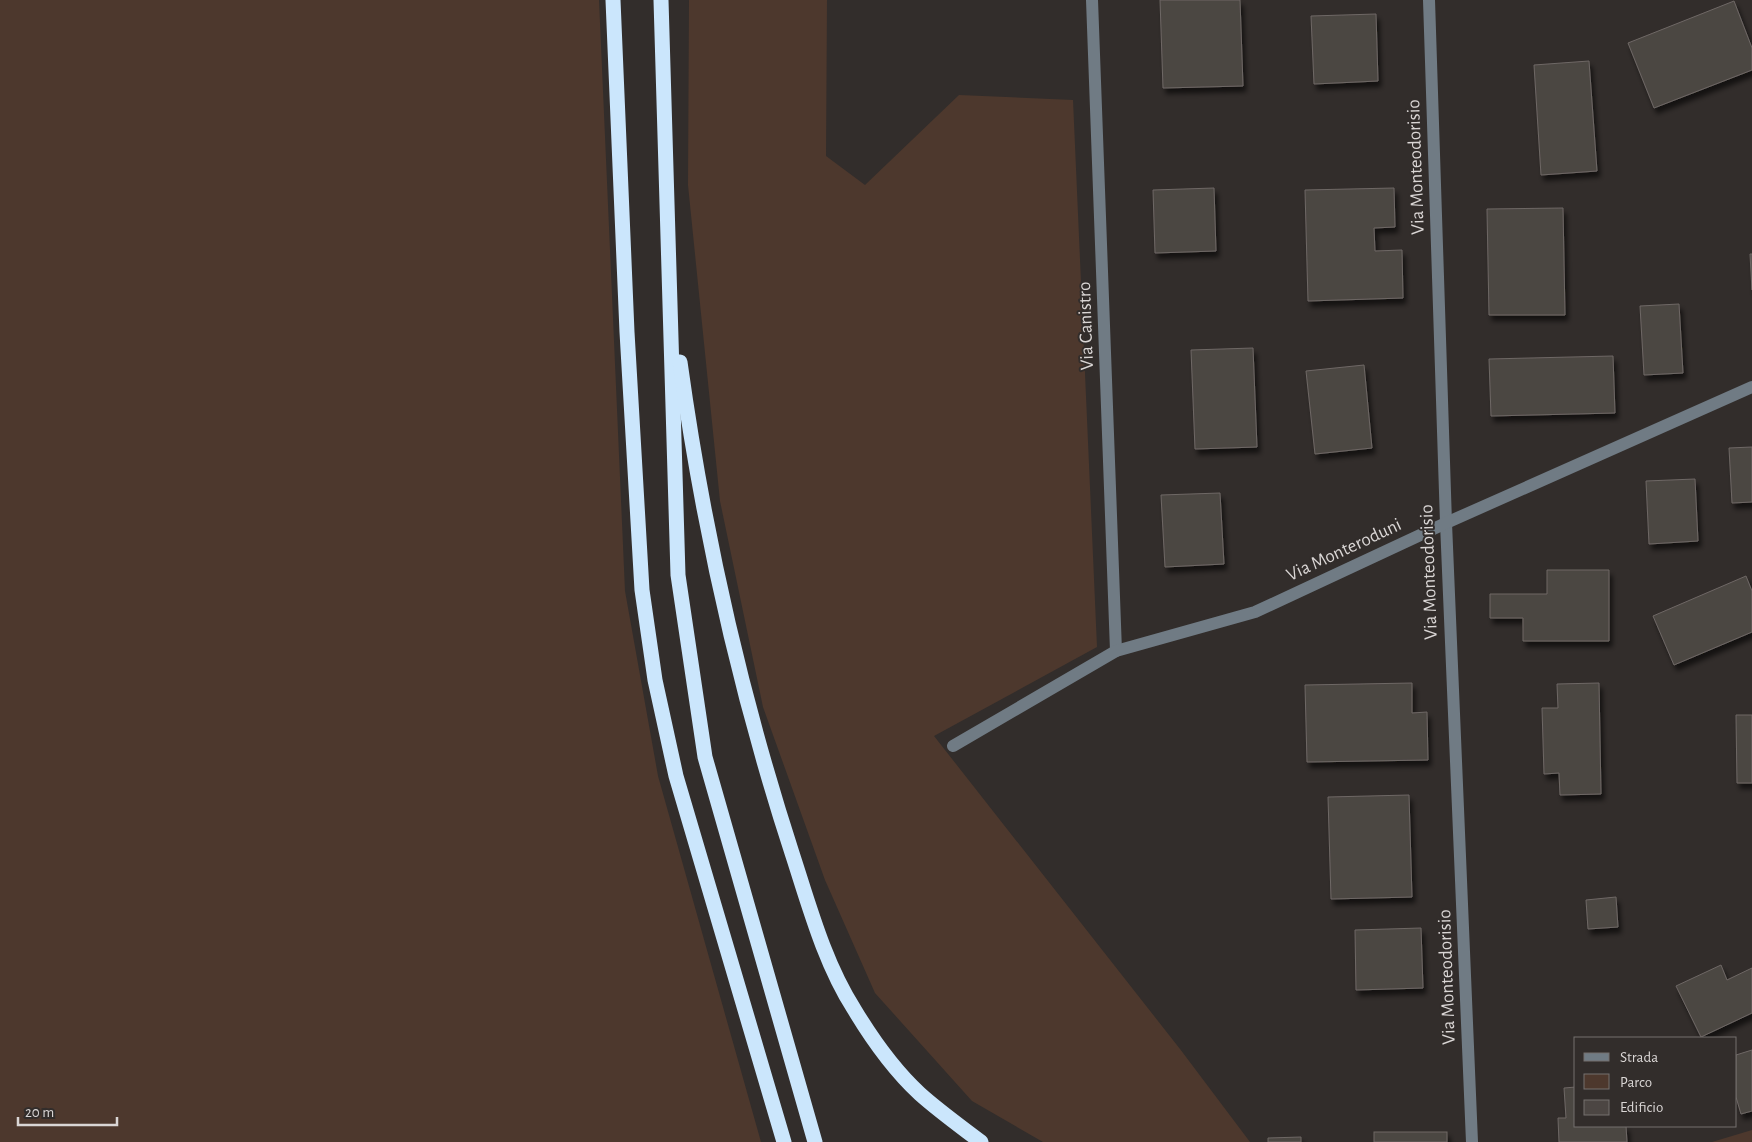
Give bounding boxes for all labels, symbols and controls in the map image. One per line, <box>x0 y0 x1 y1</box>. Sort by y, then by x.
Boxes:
street label: Via Monteodorisio <box>1404 99 1428 235</box>
street label: Via Canistro <box>1075 281 1097 371</box>
street label: Via Monteodorisio <box>1417 504 1441 640</box>
street label: Via Monteroduni <box>1284 515 1404 585</box>
street label: Via Monteodorisio <box>1435 909 1459 1045</box>
legend <box>1574 1037 1737 1127</box>
text: Strada <box>1620 1050 1658 1065</box>
text: Parco <box>1620 1075 1652 1090</box>
scale bar <box>18 1094 116 1126</box>
text: Edificio <box>1620 1100 1663 1115</box>
text: 20 m <box>25 1105 54 1120</box>

